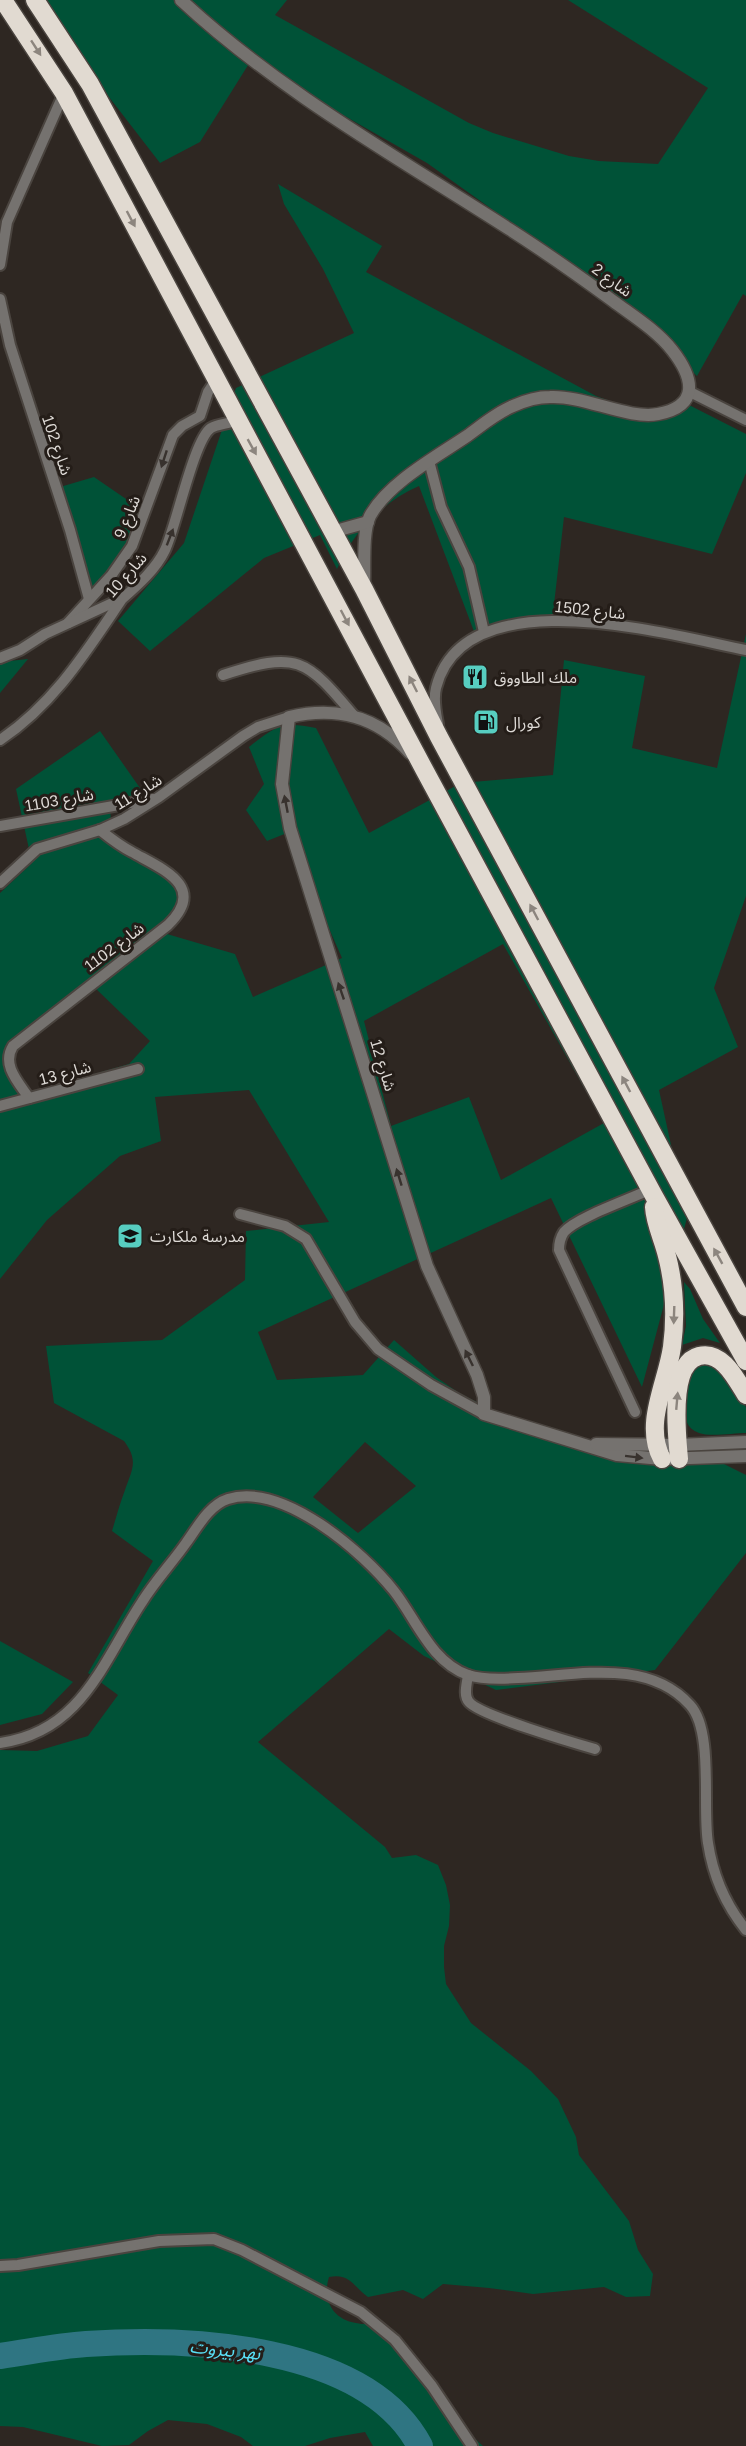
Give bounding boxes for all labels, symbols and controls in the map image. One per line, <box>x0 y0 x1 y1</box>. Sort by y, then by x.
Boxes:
one-way arrow <box>31 40 42 57</box>
one-way arrow <box>126 211 136 228</box>
street label: شارع 2 <box>587 260 635 303</box>
street label: شارع 102 <box>35 413 75 479</box>
one-way arrow <box>247 438 257 455</box>
one-way arrow <box>159 450 168 468</box>
street label: شارع 9 <box>111 493 147 542</box>
one-way arrow <box>166 528 175 546</box>
street label: شارع 10 <box>102 549 153 603</box>
street label: شارع 1502 <box>553 598 626 626</box>
one-way arrow <box>340 610 350 627</box>
restaurant icon: ملك الطاووق <box>460 662 490 692</box>
place label: ملك الطاووق <box>494 669 577 687</box>
one-way arrow <box>408 676 417 693</box>
fuel station icon: كورال <box>471 707 501 737</box>
place label: كورال <box>506 714 541 733</box>
street label: شارع 11 <box>111 771 167 816</box>
street label: شارع 1103 <box>23 786 96 818</box>
one-way arrow <box>281 794 290 813</box>
one-way arrow <box>529 903 539 920</box>
street label: شارع 1102 <box>81 919 149 978</box>
one-way arrow <box>336 981 346 999</box>
street label: شارع 12 <box>363 1037 399 1094</box>
street label: شارع 13 <box>37 1058 94 1092</box>
one-way arrow <box>621 1075 631 1092</box>
one-way arrow <box>394 1168 403 1186</box>
school or university icon: مدرسة ملكارت <box>115 1221 145 1251</box>
place label: مدرسة ملكارت <box>150 1228 245 1246</box>
one-way arrow <box>713 1247 723 1264</box>
one-way arrow <box>670 1306 679 1325</box>
one-way arrow <box>465 1350 474 1367</box>
one-way arrow <box>672 1391 682 1410</box>
one-way arrow <box>625 1452 644 1462</box>
water label: نهر بيروت <box>189 2336 263 2365</box>

